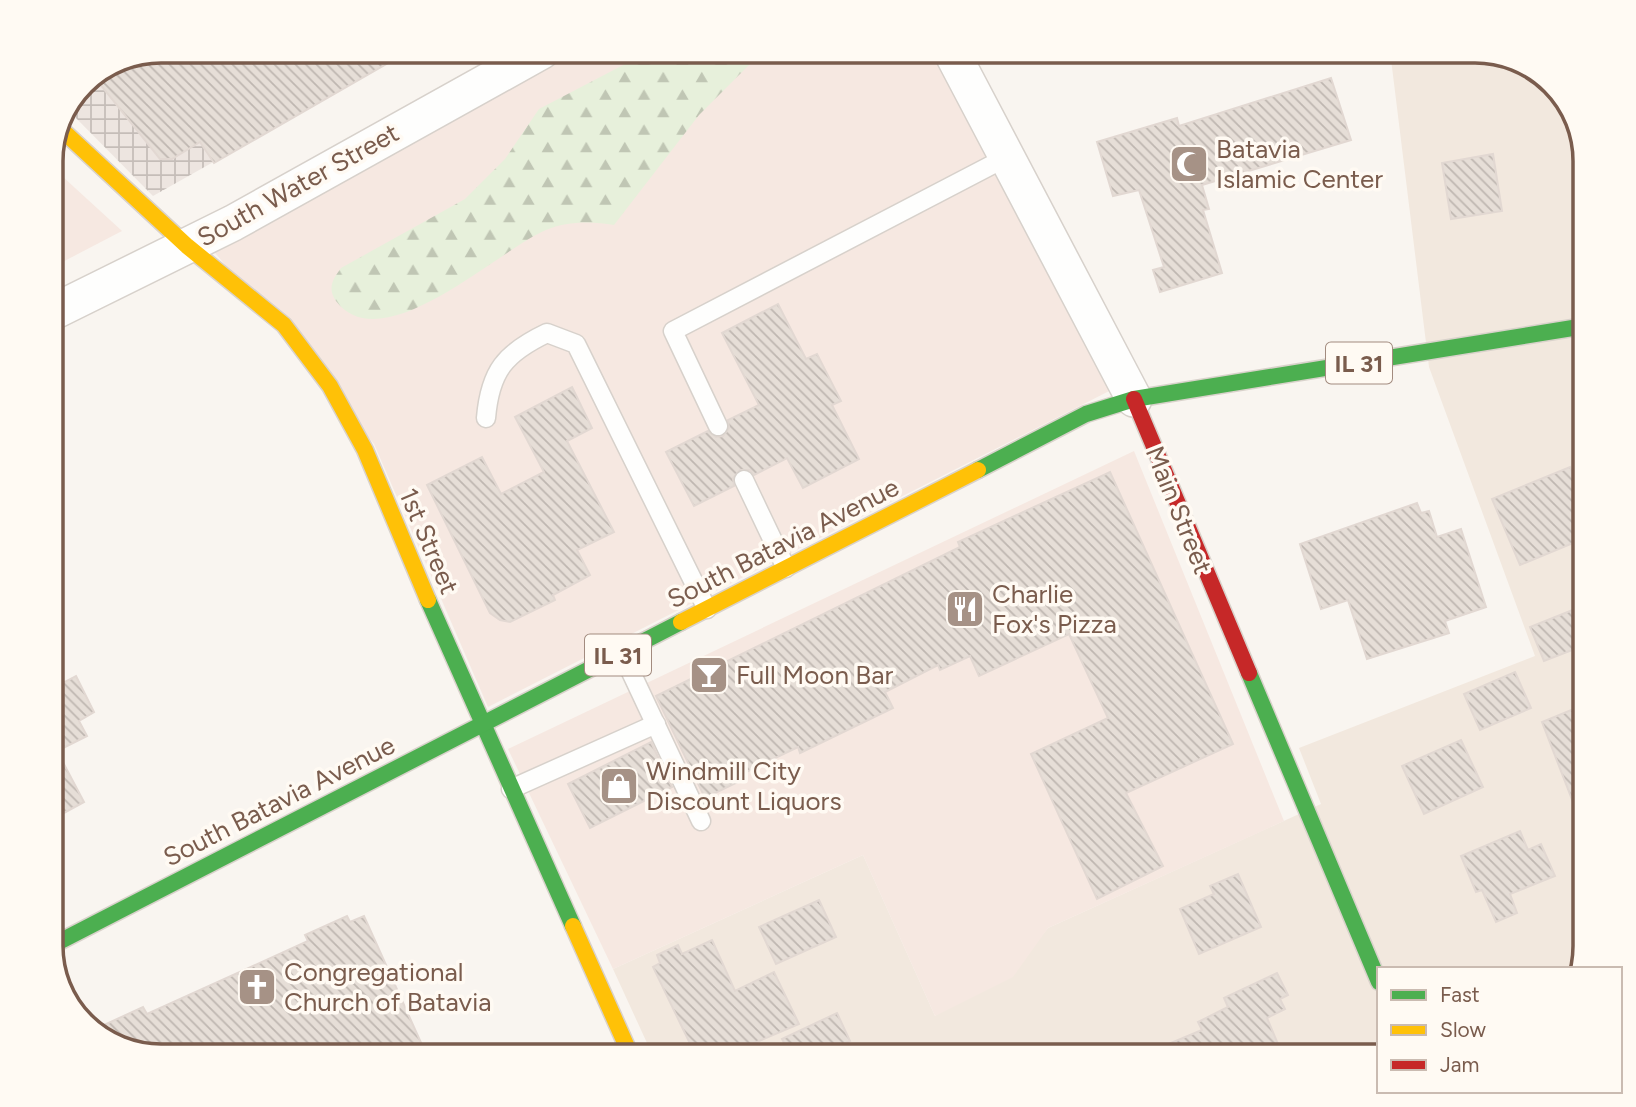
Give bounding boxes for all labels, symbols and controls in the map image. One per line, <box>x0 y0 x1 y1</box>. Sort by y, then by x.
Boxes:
street label: South Water Street <box>192 116 404 254</box>
place label: Batavia Islamic Center <box>1216 133 1383 195</box>
mosque icon: Batavia Islamic Center <box>1168 143 1210 185</box>
road number: IL 31 <box>1326 342 1392 384</box>
street label: Main Street <box>1139 441 1219 579</box>
street label: South Batavia Avenue <box>662 471 904 615</box>
street label: 1st Street <box>392 483 466 599</box>
place label: Charlie Fox's Pizza <box>992 578 1117 640</box>
restaurant icon: Charlie Fox's Pizza <box>944 588 986 630</box>
road number: IL 31 <box>585 634 651 676</box>
bar icon: Full Moon Bar <box>688 654 730 696</box>
place label: Full Moon Bar <box>736 659 893 691</box>
street label: South Batavia Avenue <box>158 729 400 873</box>
place label: Windmill City Discount Liquors <box>646 755 842 817</box>
shop icon: Windmill City Discount Liquors <box>598 765 640 807</box>
place label: Congregational Church of Batavia <box>284 956 491 1018</box>
church icon: Congregational Church of Batavia <box>236 966 278 1008</box>
legend <box>1377 967 1622 1093</box>
text: Fast <box>1440 982 1480 1007</box>
text: Slow <box>1440 1017 1486 1042</box>
text: Jam <box>1440 1052 1479 1077</box>

